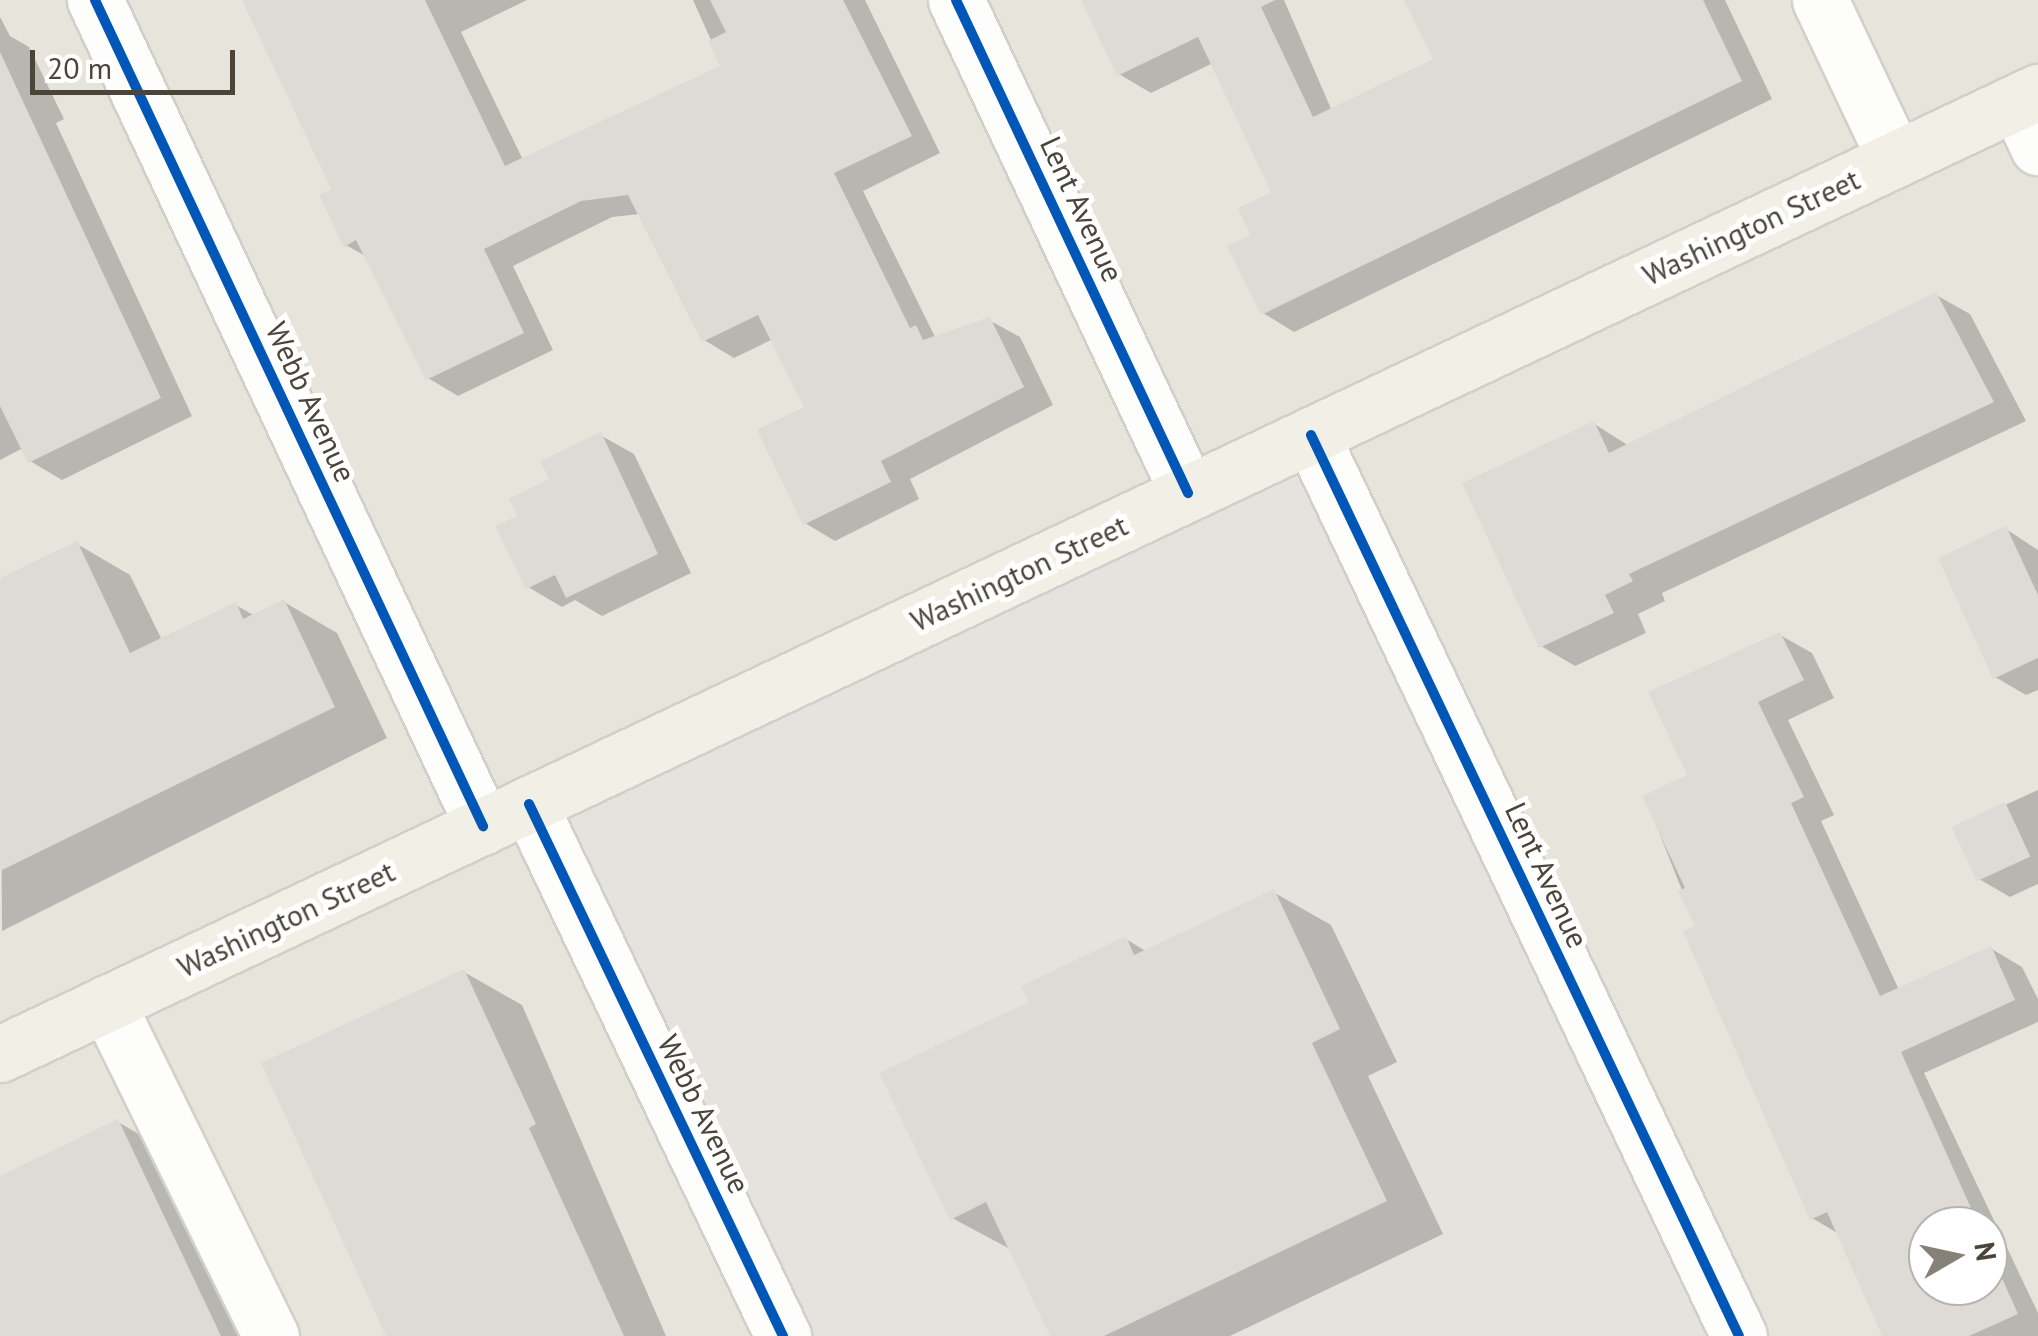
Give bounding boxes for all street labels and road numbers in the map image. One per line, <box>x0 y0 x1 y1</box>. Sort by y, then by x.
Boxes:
street label: Lent Avenue <box>1032 130 1132 288</box>
street label: Washington Street <box>1637 161 1865 293</box>
street label: Webb Avenue <box>258 316 364 488</box>
street label: Washington Street <box>905 507 1133 639</box>
street label: Lent Avenue <box>1497 796 1597 954</box>
street label: Washington Street <box>172 853 400 985</box>
street label: Webb Avenue <box>650 1028 758 1200</box>

